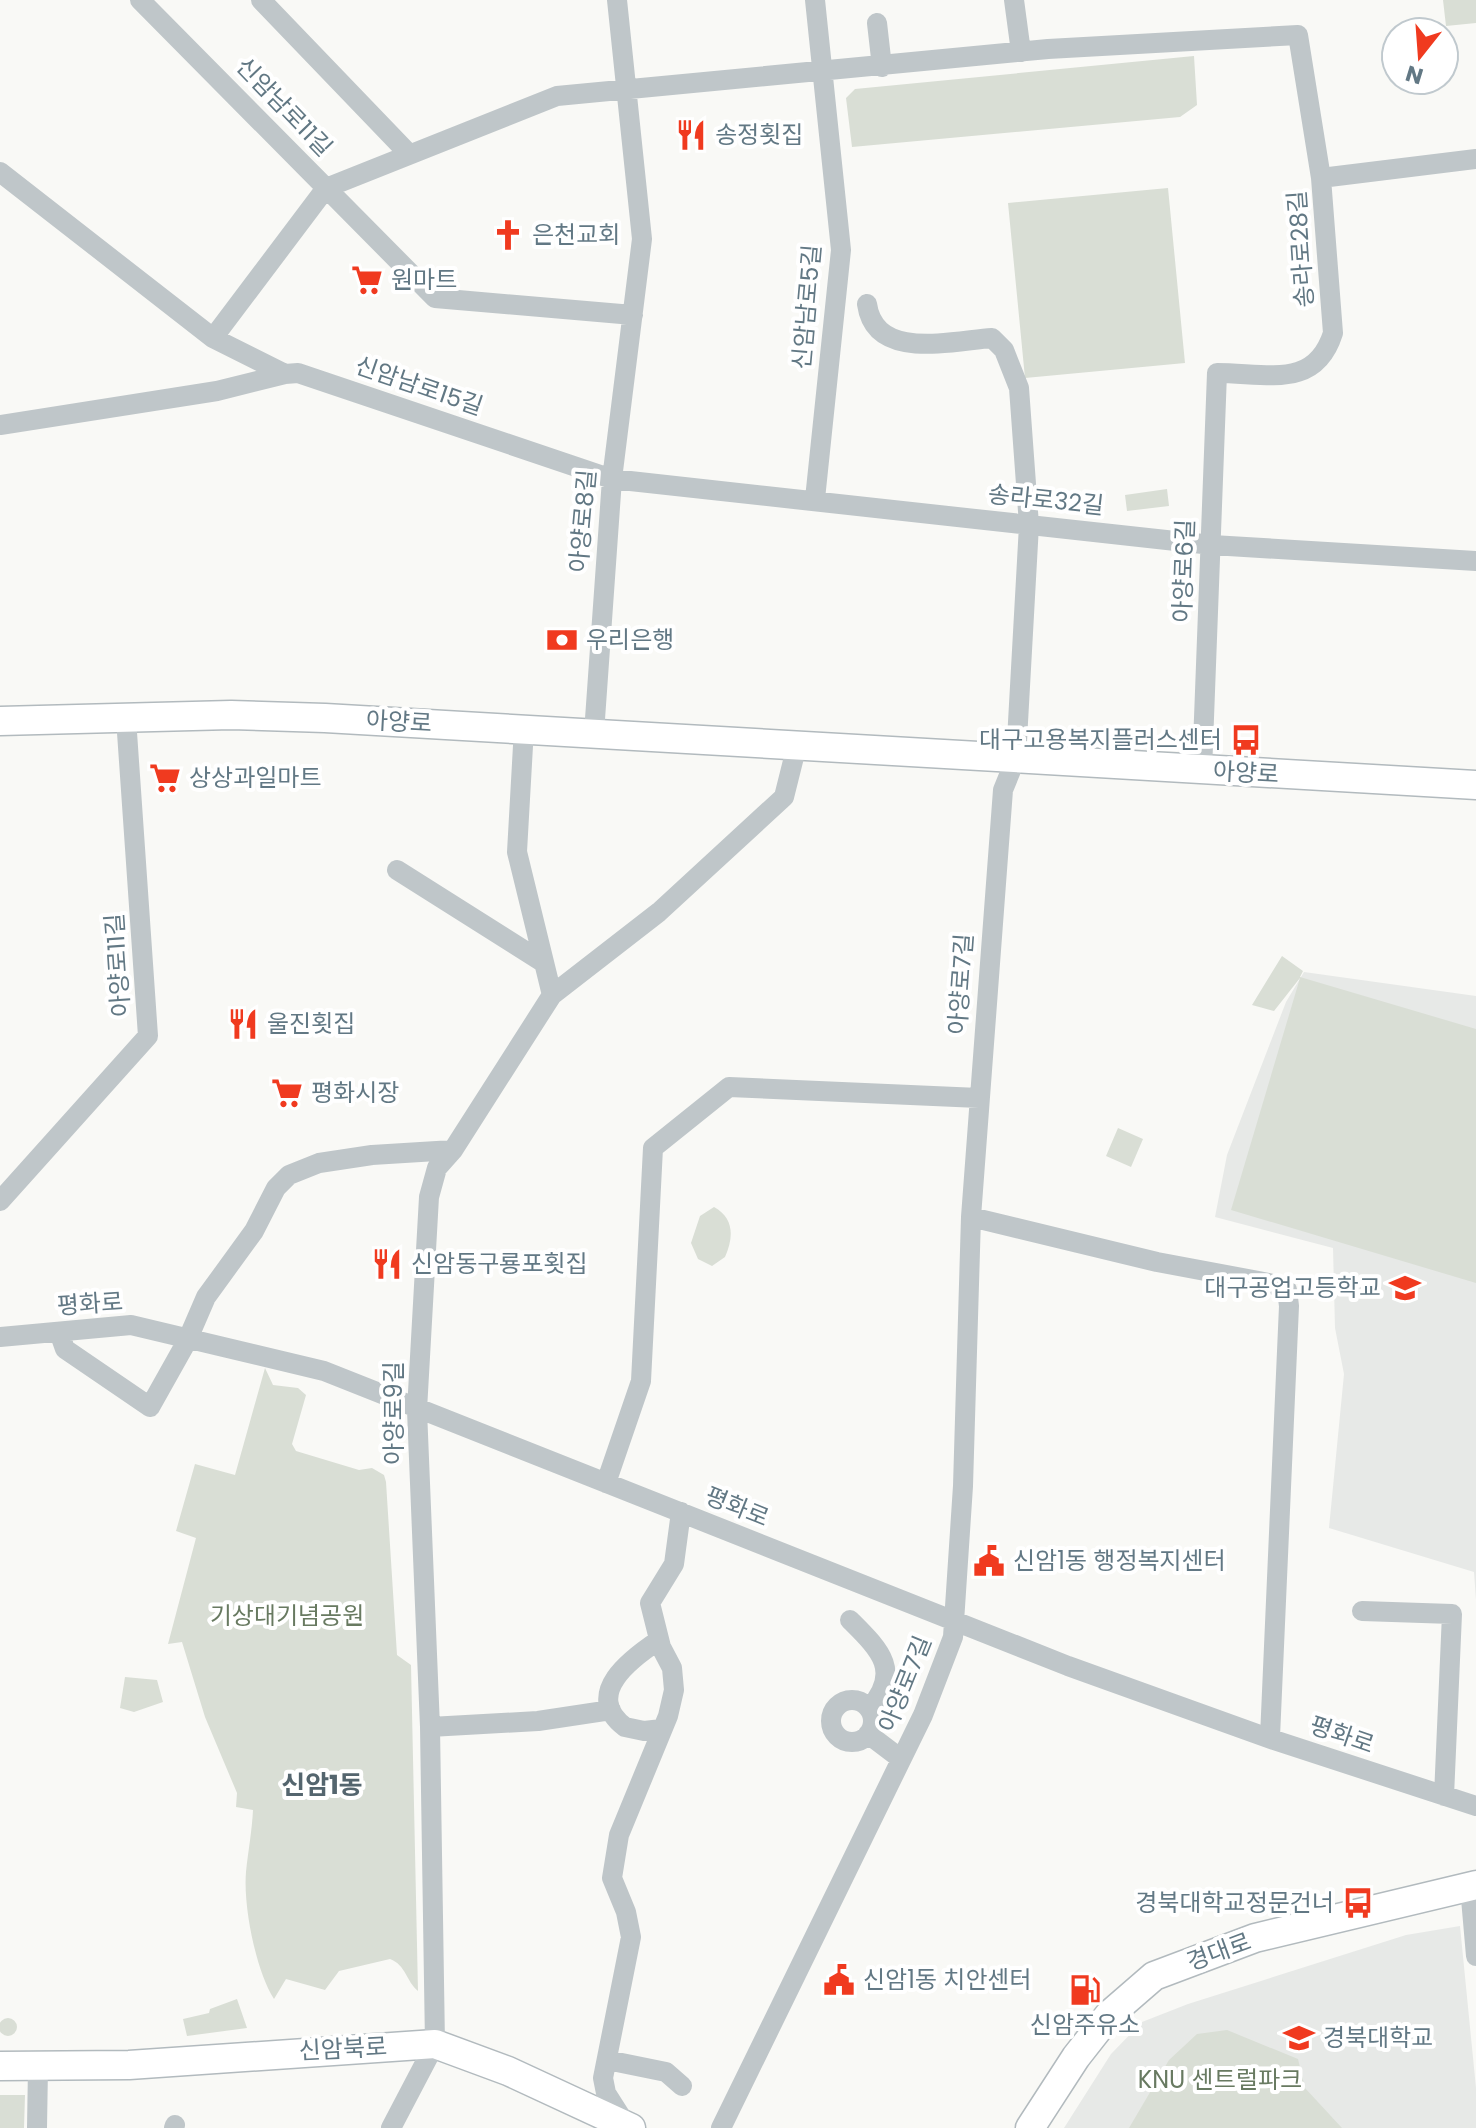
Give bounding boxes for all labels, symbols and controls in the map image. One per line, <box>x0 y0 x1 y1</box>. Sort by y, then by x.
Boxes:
north arrow <box>1380 16 1460 96</box>
street label: 신암남로11길 <box>229 50 340 163</box>
text: N <box>1402 57 1427 92</box>
restaurant icon: 송정횟집 <box>674 118 708 152</box>
place label: 송정횟집 <box>715 118 803 151</box>
street label: 송라로28길 <box>1280 189 1321 309</box>
church icon: 은천교회 <box>491 218 525 252</box>
place label: 은천교회 <box>532 218 620 251</box>
street label: 신암남로5길 <box>785 243 828 371</box>
supermarket icon: 원마트 <box>350 263 384 297</box>
place label: 원마트 <box>391 263 457 296</box>
street label: 신암남로15길 <box>351 348 487 423</box>
street label: 아양로8길 <box>562 468 603 574</box>
street label: 송라로32길 <box>987 477 1106 522</box>
street label: 아양로6길 <box>1165 519 1202 623</box>
bank icon: 우리은행 <box>545 623 579 657</box>
place label: 우리은행 <box>586 623 674 656</box>
street label: 아양로 <box>365 703 433 740</box>
place label: 대구고용복지플러스센터 <box>979 723 1222 756</box>
bus stop icon: 대구고용복지플러스센터 <box>1229 723 1263 757</box>
street label: 아양로 <box>1212 754 1280 791</box>
supermarket icon: 상상과일마트 <box>148 761 182 795</box>
place label: 상상과일마트 <box>189 761 321 794</box>
street label: 아양로11길 <box>97 912 138 1018</box>
street label: 아양로7길 <box>941 932 980 1036</box>
restaurant icon: 울진횟집 <box>226 1007 260 1041</box>
place label: 울진횟집 <box>267 1007 355 1040</box>
supermarket icon: 평화시장 <box>270 1076 304 1110</box>
place label: 평화시장 <box>311 1076 399 1109</box>
restaurant icon: 신암동구룡포횟집 <box>370 1247 404 1281</box>
place label: 신암동구룡포횟집 <box>411 1247 588 1280</box>
place label: 대구공업고등학교 <box>1204 1271 1381 1304</box>
school or university icon: 대구공업고등학교 <box>1388 1271 1422 1305</box>
street label: 평화로 <box>56 1285 124 1322</box>
street label: 아양로9길 <box>377 1361 410 1465</box>
street label: 평화로 <box>700 1479 774 1534</box>
public building icon: 신암1동 행정복지센터 <box>972 1544 1006 1578</box>
place label: 신암1동 행정복지센터 <box>1013 1544 1226 1577</box>
park label: 기상대기념공원 <box>210 1599 364 1632</box>
street label: 아양로7길 <box>870 1631 939 1737</box>
street label: 평화로 <box>1305 1708 1379 1761</box>
district label: 신암1동 <box>281 1767 363 1803</box>
place label: 경북대학교정문건너 <box>1135 1886 1334 1919</box>
bus stop icon: 경북대학교정문건너 <box>1341 1886 1375 1920</box>
street label: 경대로 <box>1182 1925 1256 1978</box>
public building icon: 신암1동 치안센터 <box>822 1963 856 1997</box>
place label: 신암1동 치안센터 <box>863 1963 1032 1996</box>
fuel station icon: 신암주유소 <box>1068 1973 1102 2007</box>
place label: 신암주유소 <box>1030 2008 1140 2041</box>
school or university icon: 경북대학교 <box>1282 2021 1316 2055</box>
place label: 경북대학교 <box>1323 2021 1433 2054</box>
street label: 신암북로 <box>298 2030 388 2067</box>
park label: KNU 센트럴파크 <box>1138 2063 1302 2096</box>

